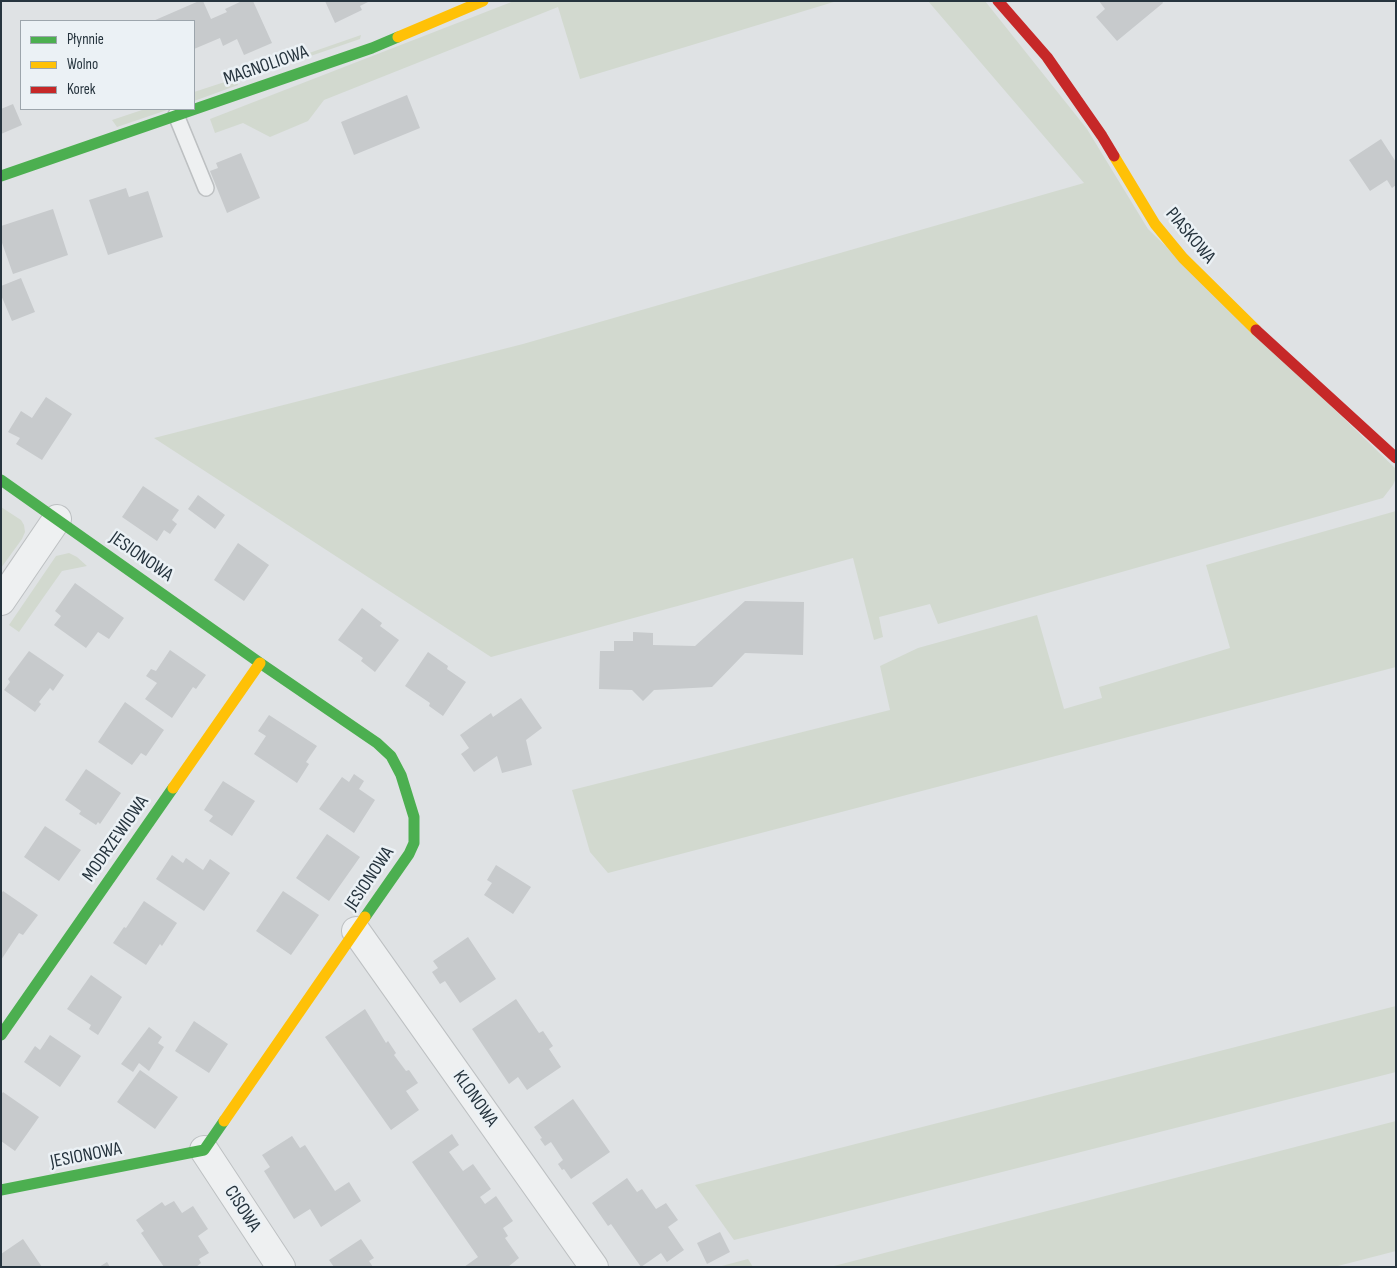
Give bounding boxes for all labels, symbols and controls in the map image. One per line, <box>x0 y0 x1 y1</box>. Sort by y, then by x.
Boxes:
legend <box>20 20 195 110</box>
text: Płynnie <box>67 30 104 49</box>
street label: MAGNOLIOWA <box>221 41 311 91</box>
text: Wolno <box>67 55 98 74</box>
text: Korek <box>67 80 96 99</box>
street label: PIASKOWA <box>1160 203 1220 269</box>
street label: JESIONOWA <box>105 527 177 587</box>
street label: MODRZEWIOWA <box>78 792 154 886</box>
street label: JESIONOWA <box>340 843 400 915</box>
street label: KLONOWA <box>447 1066 503 1132</box>
street label: JESIONOWA <box>48 1138 124 1174</box>
street label: CISOWA <box>219 1182 265 1236</box>

